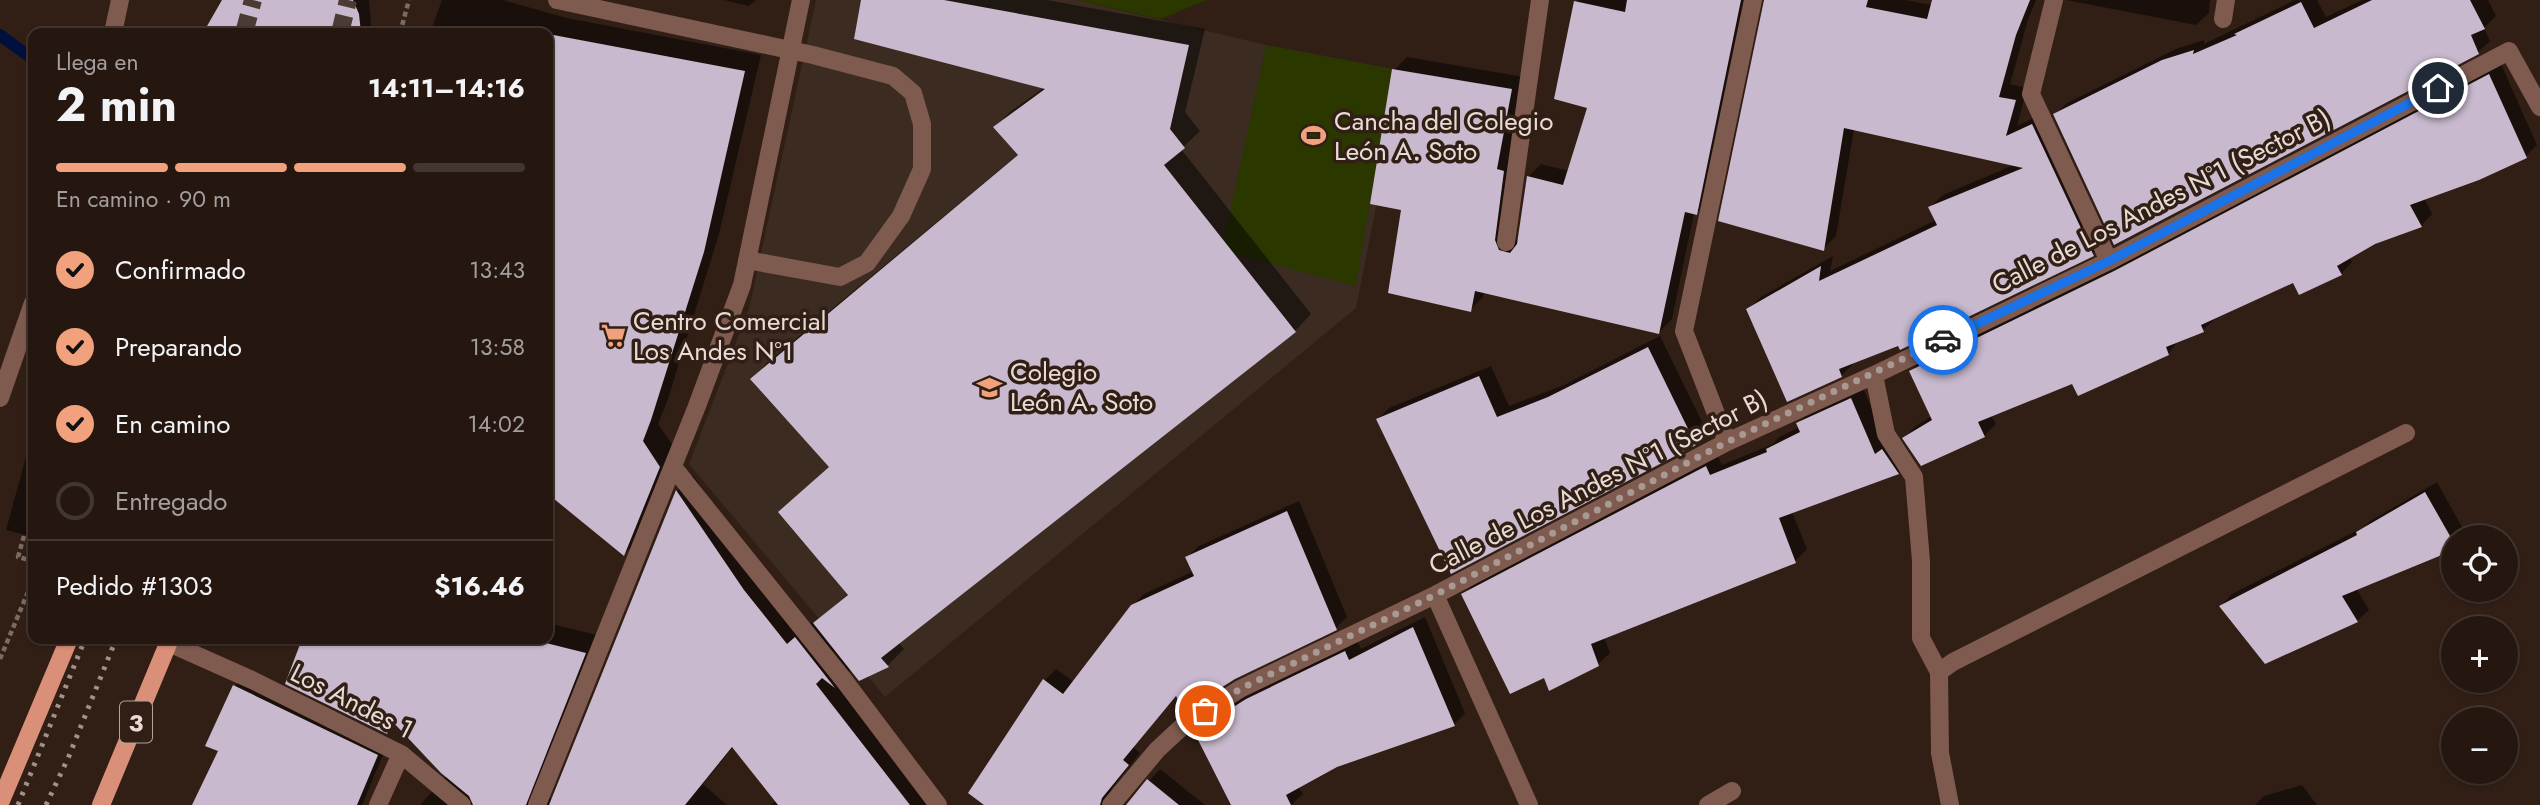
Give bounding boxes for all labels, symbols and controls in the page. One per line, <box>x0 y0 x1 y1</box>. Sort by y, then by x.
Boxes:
text: Llega en <box>56 45 138 79</box>
pin <box>2408 58 2468 118</box>
text: 14:11–14:16 <box>368 69 525 107</box>
icon: home <box>2419 69 2457 107</box>
text: 2 min <box>56 72 177 138</box>
street label: Calle de Los Andes N°1 (Sector B) <box>1985 99 2337 303</box>
place label: Cancha del Colegio León A. Soto <box>1334 102 1554 170</box>
sports icon: Cancha del Colegio León A. Soto <box>1300 122 1328 150</box>
text: En camino · 90 m <box>56 182 231 216</box>
icon: check <box>56 251 94 289</box>
text: Confirmado <box>115 251 246 289</box>
text: 13:43 <box>469 253 525 287</box>
place label: Centro Comercial Los Andes N°1 <box>633 302 827 370</box>
courier <box>1908 305 1978 375</box>
icon: car <box>1924 321 1962 359</box>
supermarket icon: Centro Comercial Los Andes N°1 <box>599 322 627 350</box>
icon: check <box>56 328 94 366</box>
text: Preparando <box>115 328 242 366</box>
text: 13:58 <box>470 330 525 364</box>
place label: Colegio León A. Soto <box>1010 353 1153 421</box>
school or university icon: Colegio León A. Soto <box>976 373 1004 401</box>
street label: Calle de Los Andes N°1 (Sector B) <box>1422 380 1774 584</box>
icon: check <box>56 405 94 443</box>
text: En camino <box>115 405 231 443</box>
text: 14:02 <box>467 407 525 441</box>
text: Entregado <box>115 482 227 520</box>
map controls <box>2441 525 2518 784</box>
button: locate <box>2441 525 2518 602</box>
text: Pedido #1303 <box>56 567 213 605</box>
text: $16.46 <box>434 567 525 605</box>
button: + <box>2441 616 2518 693</box>
street label: Los Andes 1 <box>284 654 420 748</box>
pin <box>1175 681 1235 741</box>
icon: bag <box>1186 692 1224 730</box>
road number: 3 <box>120 702 152 742</box>
button: − <box>2441 707 2518 784</box>

